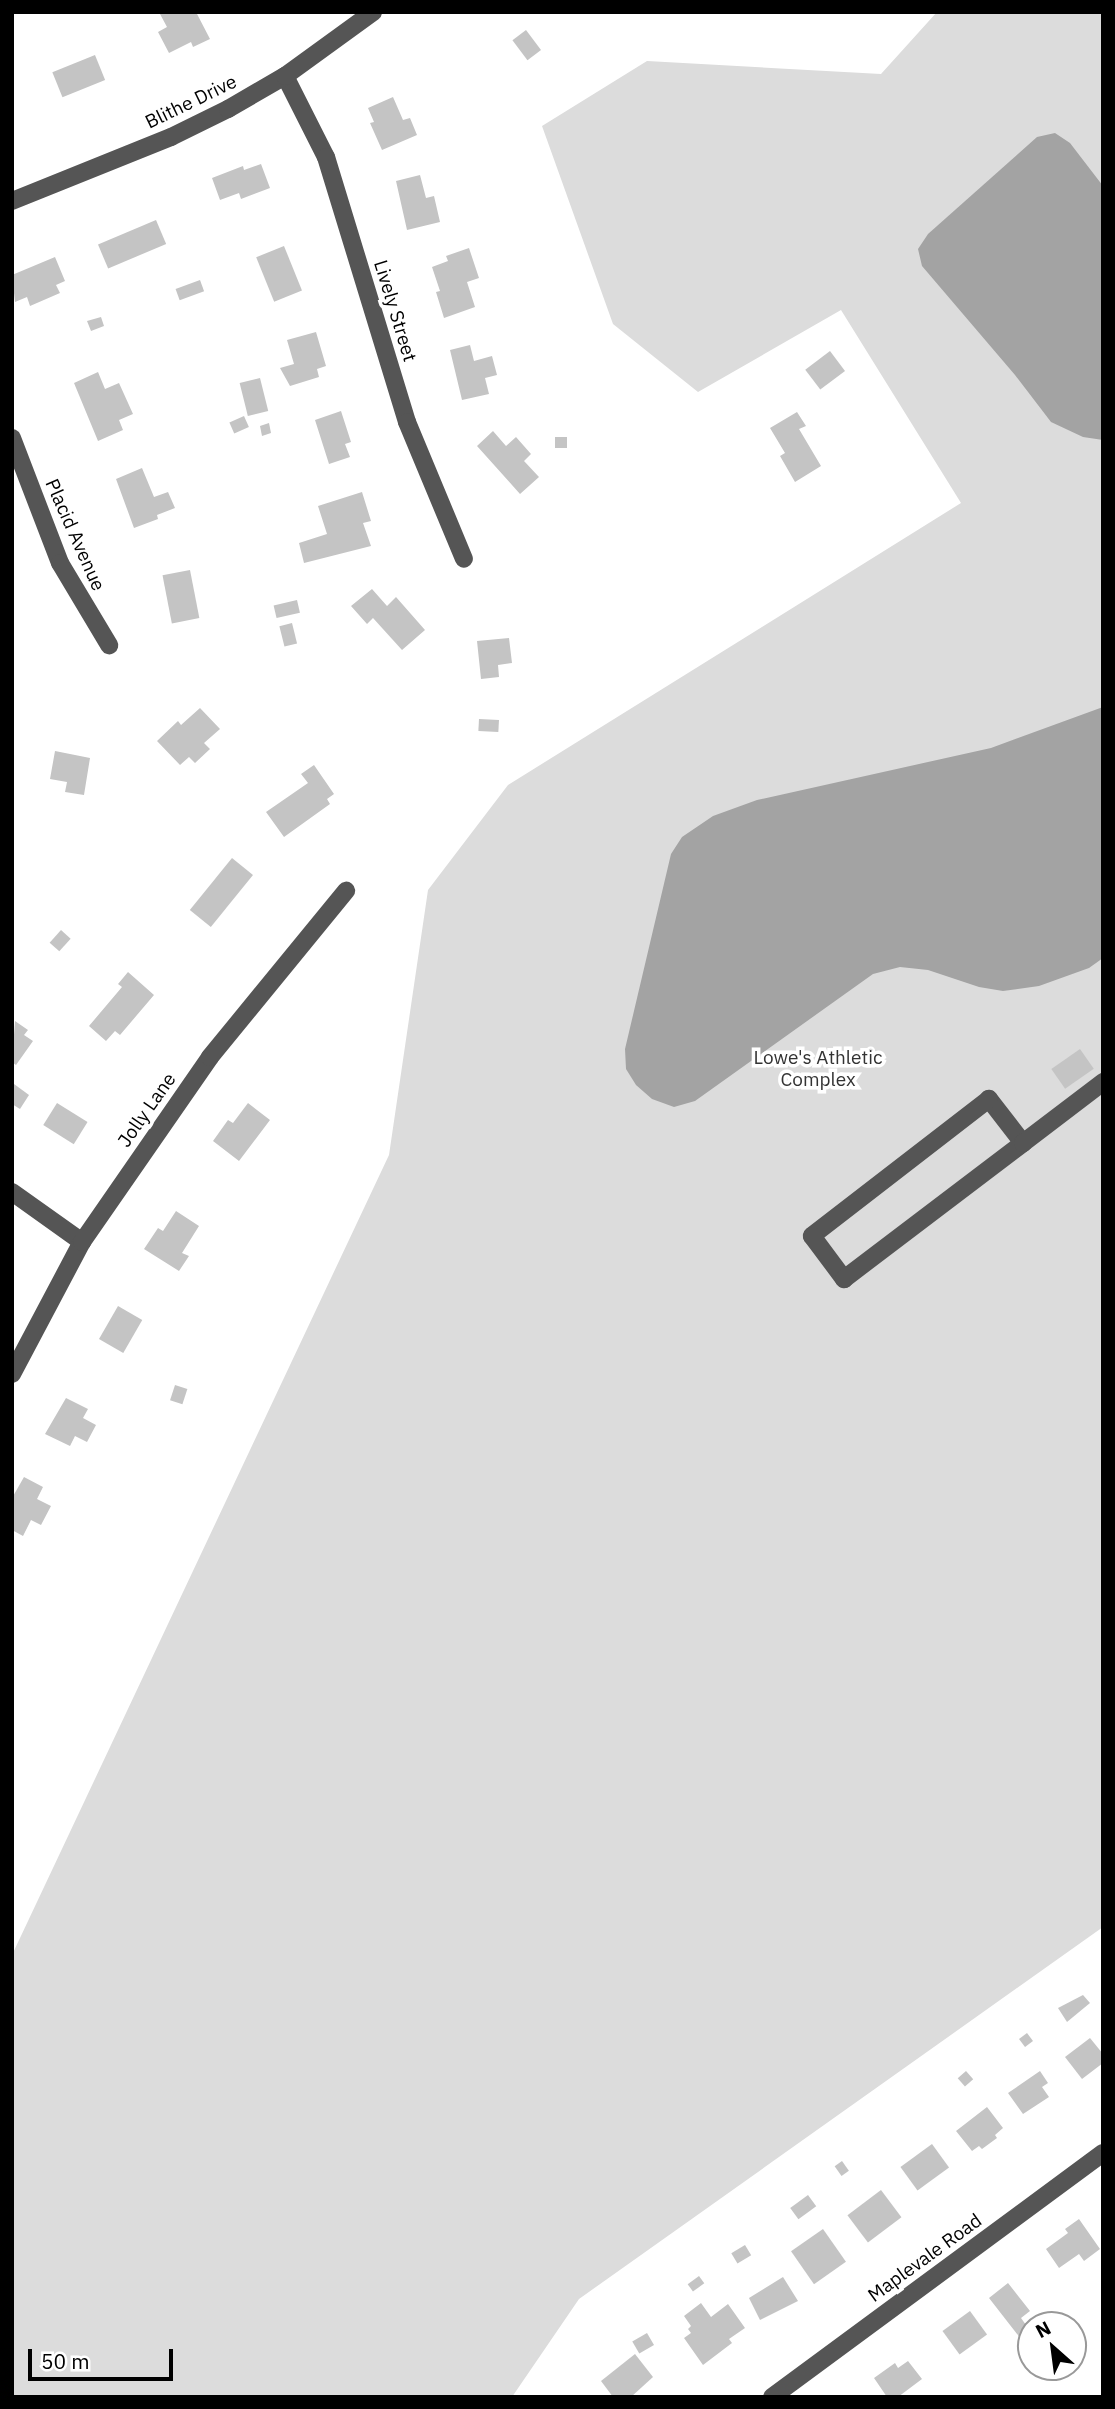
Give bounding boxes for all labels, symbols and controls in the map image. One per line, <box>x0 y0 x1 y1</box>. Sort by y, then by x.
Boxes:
street label: Blithe Drive <box>142 70 240 134</box>
street label: Lively Street <box>369 257 421 365</box>
street label: Placid Avenue <box>40 476 110 594</box>
park label: Lowe's Athletic Complex <box>754 1047 882 1091</box>
street label: Jolly Lane <box>113 1069 181 1151</box>
street label: Maplevale Road <box>864 2209 986 2307</box>
north arrow <box>1017 2311 1087 2381</box>
text: N <box>1031 2315 1055 2343</box>
scale bar <box>32 2336 177 2380</box>
text: 50 m <box>41 2347 90 2375</box>

